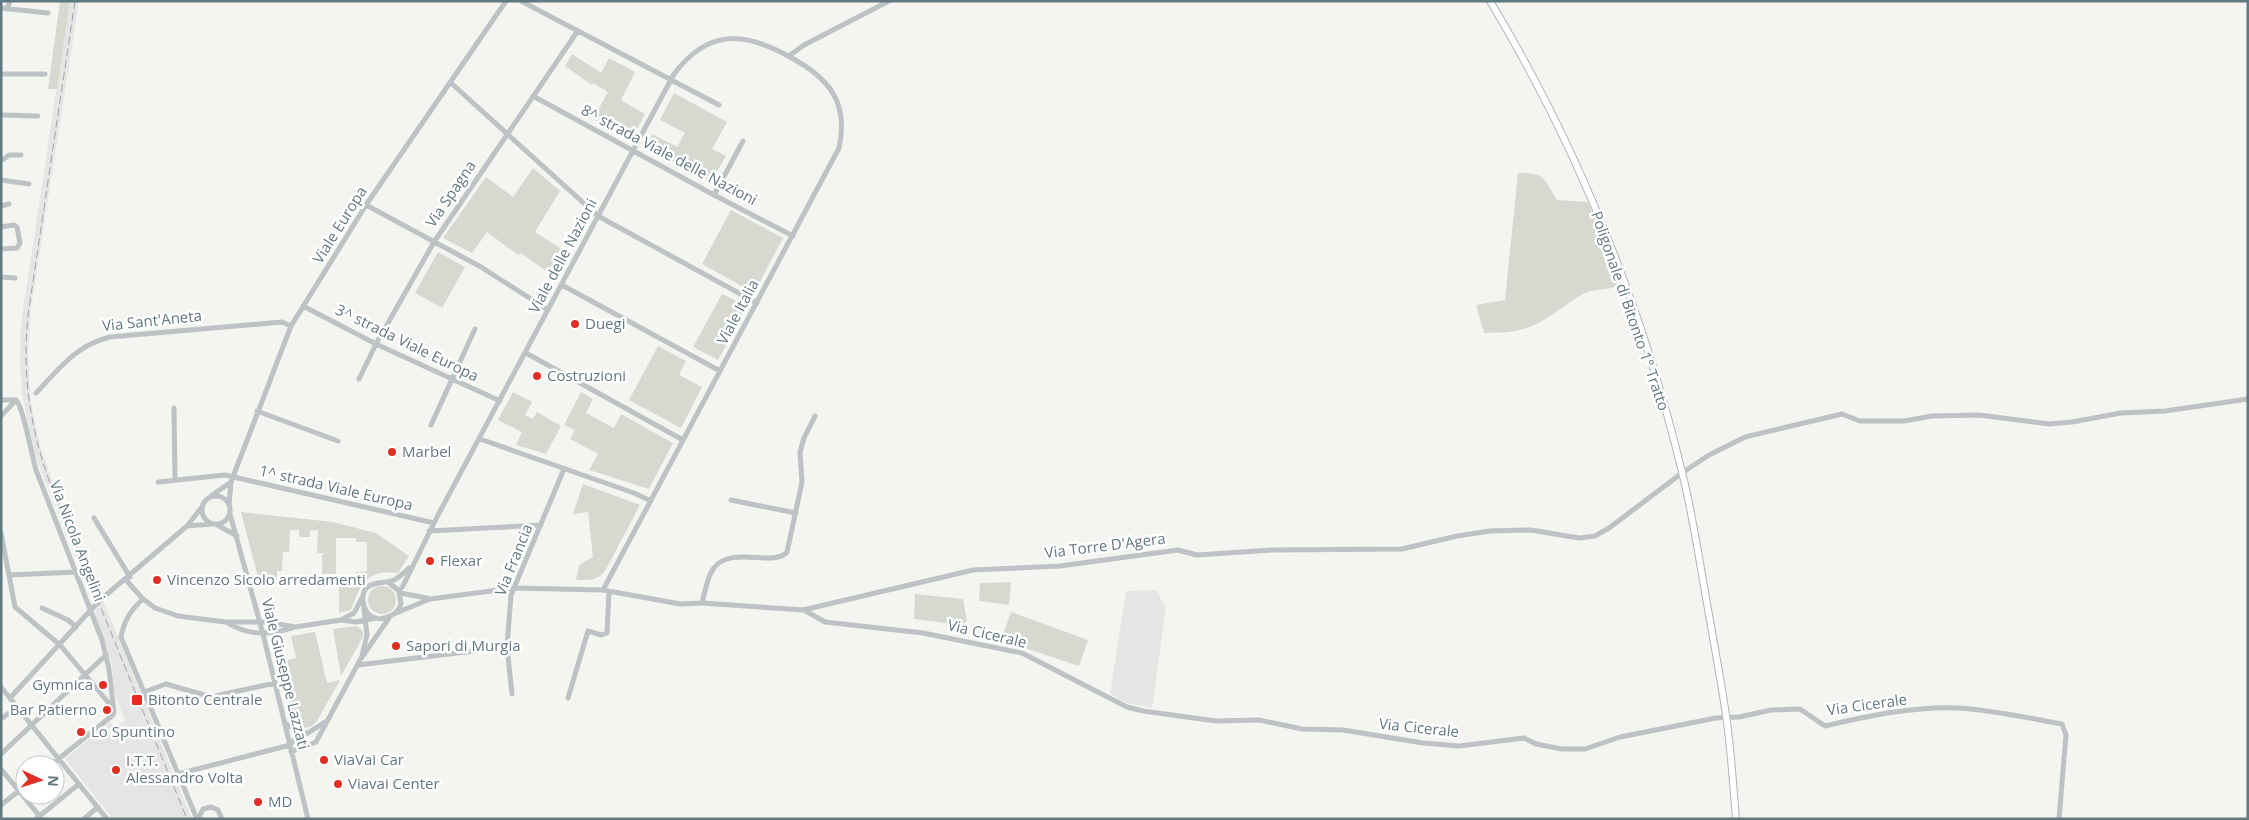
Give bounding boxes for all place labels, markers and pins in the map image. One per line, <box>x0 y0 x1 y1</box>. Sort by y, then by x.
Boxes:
place label: Duegi <box>585 313 625 333</box>
marker: Duegi <box>569 318 581 330</box>
place label: Costruzioni <box>547 365 626 385</box>
marker: Costruzioni <box>531 370 543 382</box>
place label: Marbel <box>402 441 451 461</box>
marker: Marbel <box>386 446 398 458</box>
place label: Flexar <box>440 550 482 570</box>
marker: Flexar <box>424 555 436 567</box>
place label: Vincenzo Sicolo arredamenti <box>167 569 366 589</box>
marker: Vincenzo Sicolo arredamenti <box>151 574 163 586</box>
place label: Sapori di Murgia <box>406 635 521 655</box>
marker: Sapori di Murgia <box>390 640 402 652</box>
place label: Gymnica <box>32 674 93 694</box>
marker: Gymnica <box>97 679 109 691</box>
place label: Bitonto Centrale <box>148 689 262 709</box>
marker: Bitonto Centrale <box>130 693 144 707</box>
place label: Bar Patierno <box>10 699 97 719</box>
marker: Bar Patierno <box>101 704 113 716</box>
place label: Lo Spuntino <box>91 721 175 741</box>
marker: Lo Spuntino <box>75 726 87 738</box>
place label: ViaVai Car <box>334 749 404 769</box>
place label: I.T.T. Alessandro Volta <box>126 750 243 787</box>
marker: ViaVai Car <box>318 754 330 766</box>
marker: I.T.T. Alessandro Volta <box>110 764 122 776</box>
place label: Viavai Center <box>348 773 440 793</box>
marker: Viavai Center <box>332 778 344 790</box>
place label: MD <box>268 791 292 811</box>
marker: MD <box>252 796 264 808</box>

